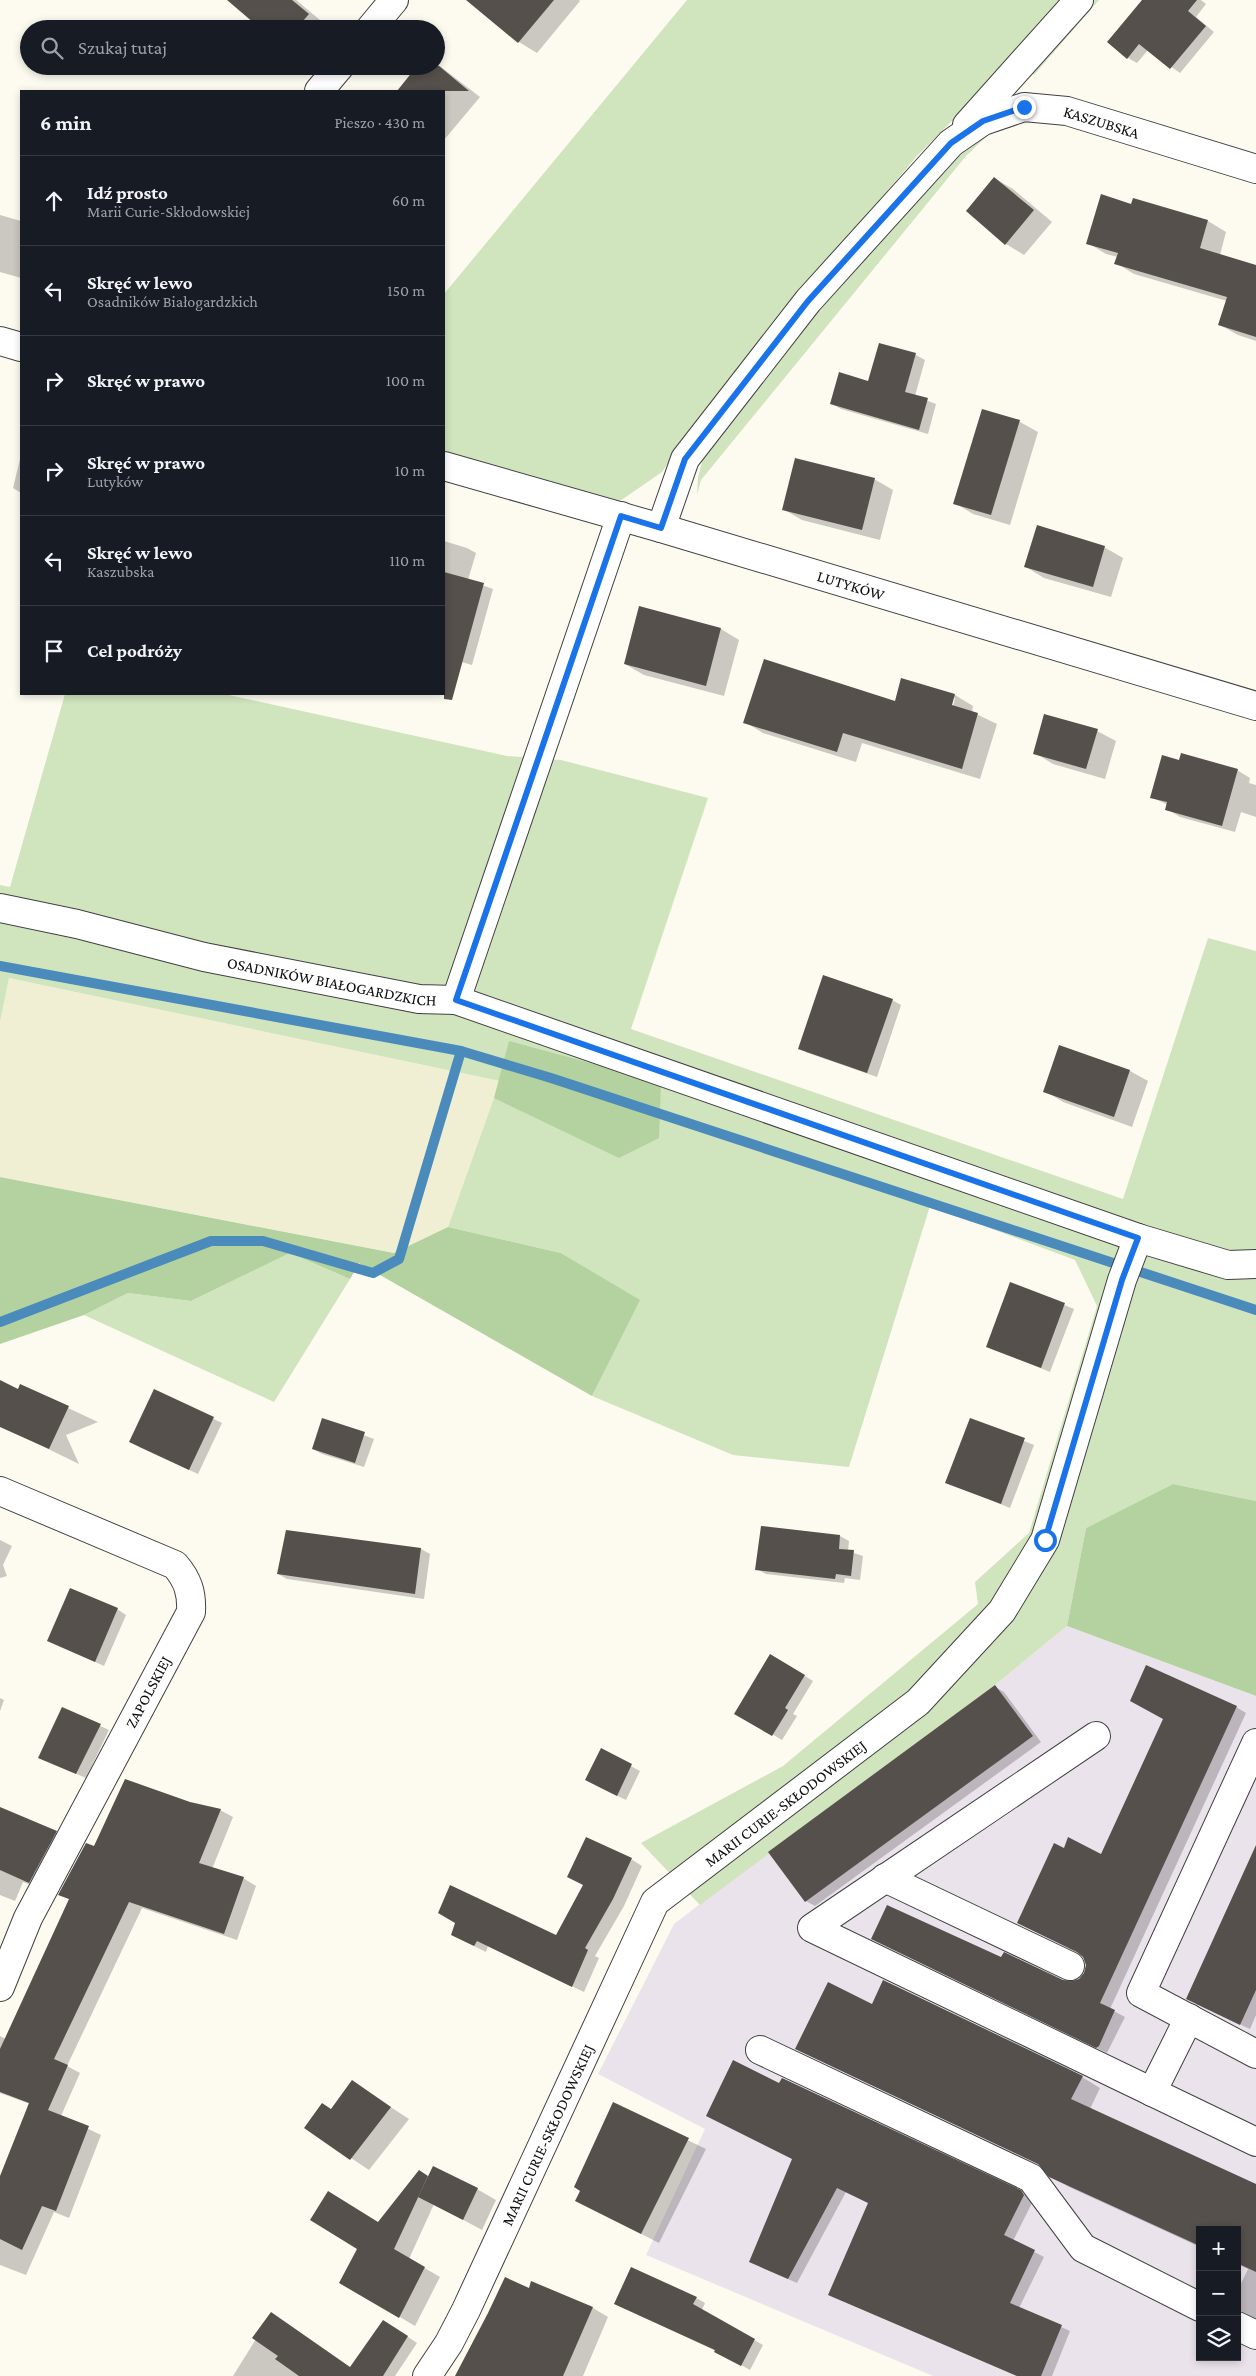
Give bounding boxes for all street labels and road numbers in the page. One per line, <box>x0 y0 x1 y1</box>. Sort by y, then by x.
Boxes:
street label: KASZUBSKA <box>1062 102 1142 142</box>
street label: LUTYKÓW <box>815 567 887 603</box>
street label: OSADNIKÓW BIAŁOGARDZKICH <box>226 953 437 1008</box>
street label: ZAPOLSKIEJ <box>122 1653 175 1731</box>
street label: MARII CURIE-SKŁODOWSKIEJ <box>701 1736 870 1870</box>
street label: MARII CURIE-SKŁODOWSKIEJ <box>498 2041 598 2228</box>

